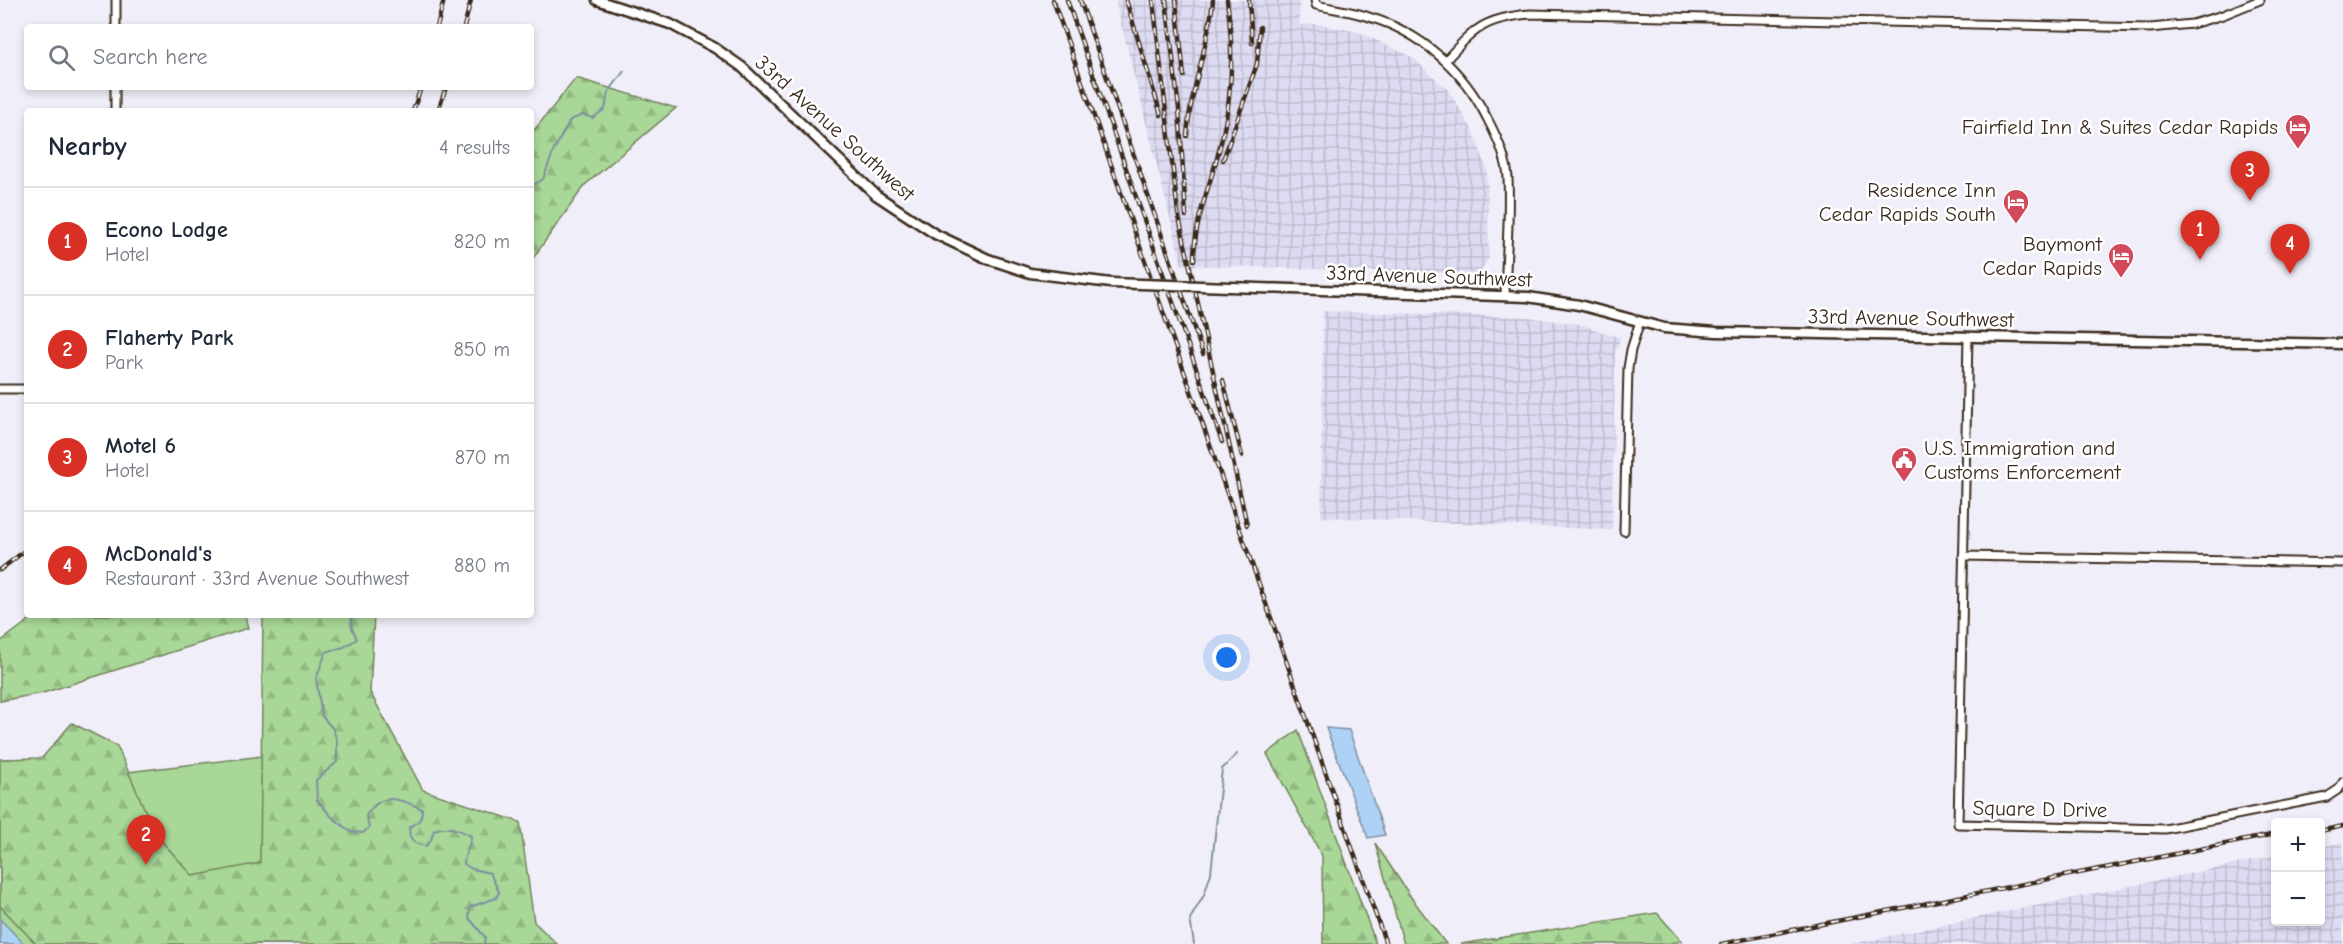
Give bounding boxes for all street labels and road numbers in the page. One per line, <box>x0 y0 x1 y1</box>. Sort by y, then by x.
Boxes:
street label: 33rd Avenue Southwest <box>750 50 920 207</box>
street label: 33rd Avenue Southwest <box>1326 260 1533 292</box>
street label: 33rd Avenue Southwest <box>1808 304 2015 332</box>
street label: Square D Drive <box>1972 796 2108 822</box>

